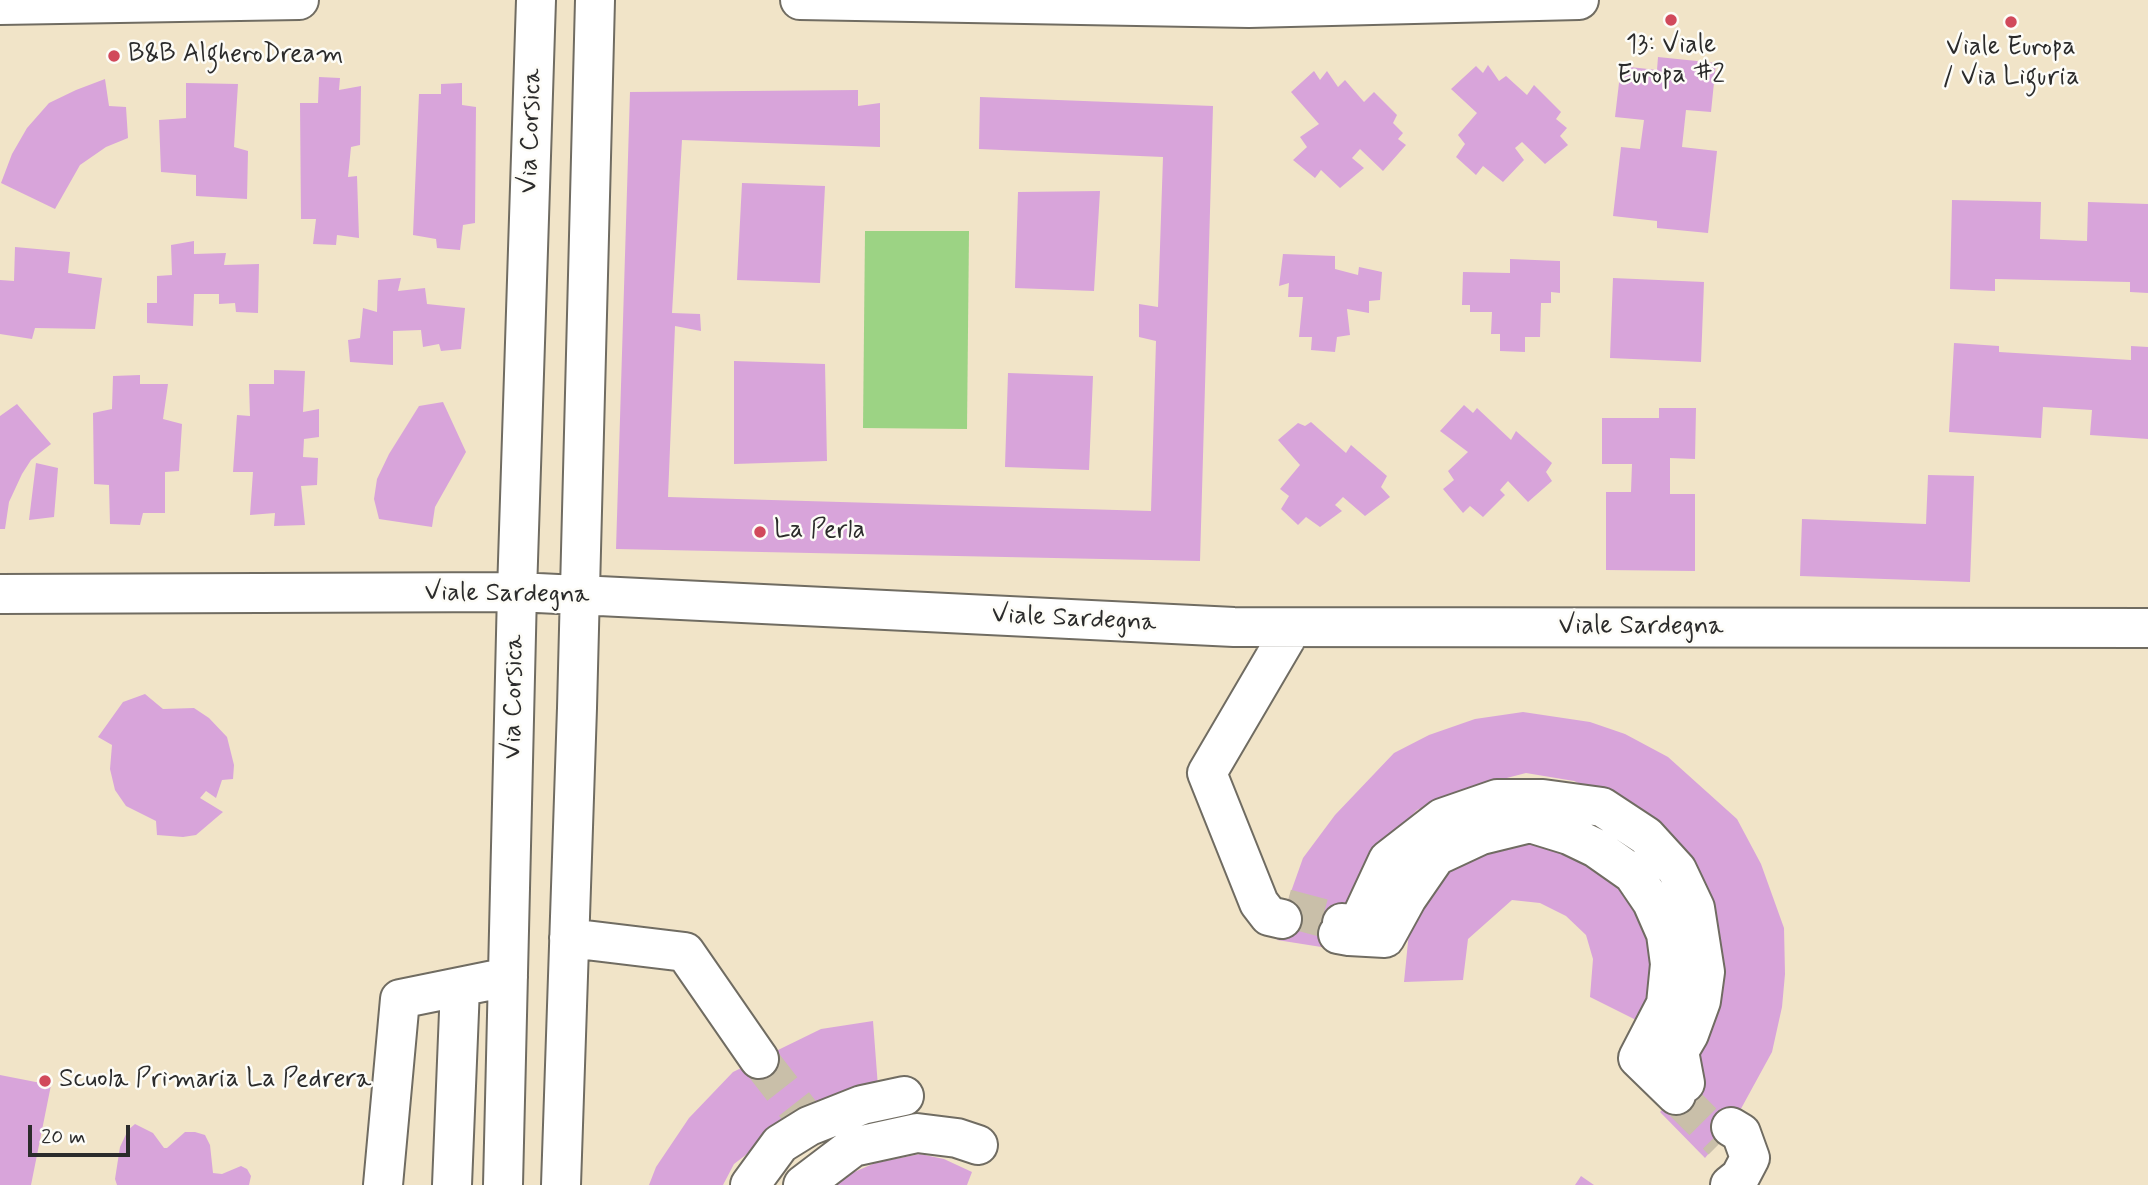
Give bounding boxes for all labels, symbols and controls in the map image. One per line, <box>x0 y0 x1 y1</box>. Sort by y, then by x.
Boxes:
marker: 13: Viale Europa #2 <box>1663 12 1679 28</box>
marker: Viale Europa / Via Liguria <box>2003 14 2019 30</box>
place label: 13: Viale Europa #2 <box>1617 31 1725 92</box>
place label: Viale Europa / Via Liguria <box>1942 33 2080 94</box>
place label: B&B AlgheroDream <box>128 40 343 72</box>
marker: B&B AlgheroDream <box>106 48 122 64</box>
street label: Via Corsica <box>514 68 550 194</box>
place label: La Perla <box>774 516 865 548</box>
marker: La Perla <box>752 524 768 540</box>
street label: Viale Sardegna <box>424 578 590 612</box>
street label: Viale Sardegna <box>991 600 1157 640</box>
street label: Viale Sardegna <box>1558 612 1724 644</box>
street label: Via Corsica <box>498 634 532 760</box>
place label: Scuola Primaria La Pedrera <box>59 1065 371 1097</box>
marker: Scuola Primaria La Pedrera <box>37 1073 53 1089</box>
scale bar <box>32 1112 133 1156</box>
text: 20 m <box>41 1123 86 1151</box>

